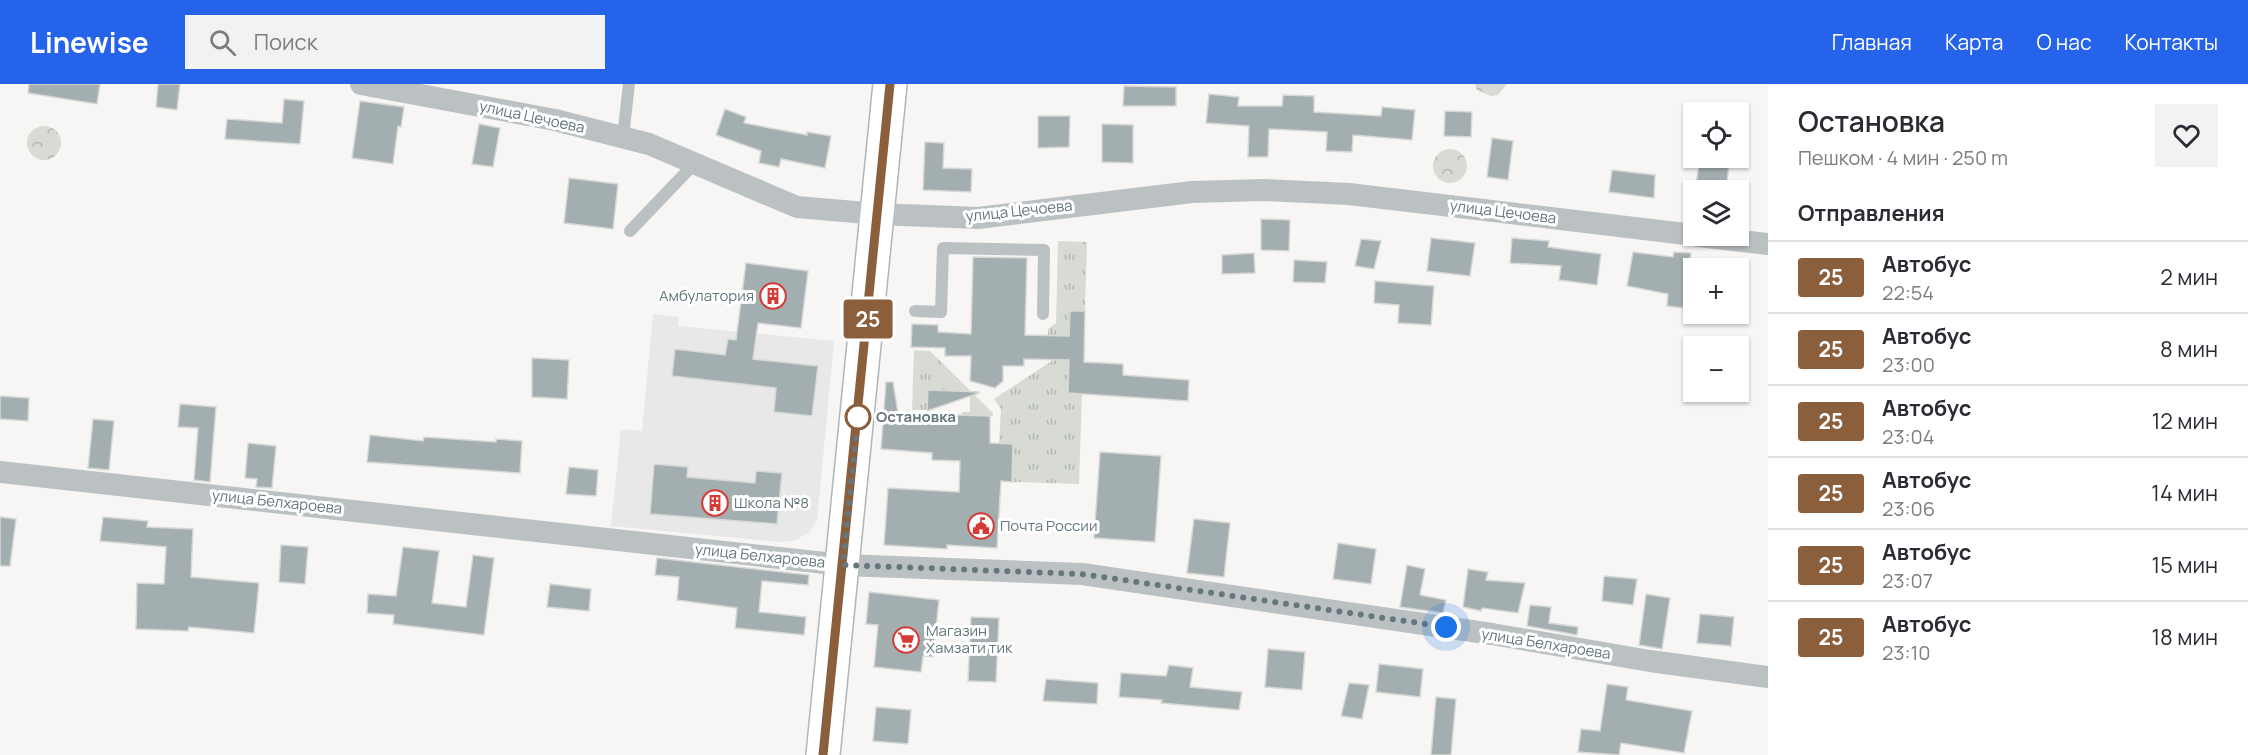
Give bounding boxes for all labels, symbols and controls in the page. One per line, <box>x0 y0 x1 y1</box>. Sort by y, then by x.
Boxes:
search box <box>185 15 605 69</box>
text: Linewise <box>30 23 149 61</box>
icon: search <box>206 26 239 59</box>
text: Поиск <box>254 27 318 57</box>
text: Главная <box>1832 28 1912 56</box>
text: Карта <box>1945 28 2003 56</box>
text: О нас <box>2036 28 2092 56</box>
text: Контакты <box>2125 28 2218 56</box>
street label: улица Цечоева <box>478 95 587 138</box>
map controls <box>1683 102 1749 402</box>
button: locate <box>1683 102 1749 168</box>
text: Остановка <box>1798 102 1945 140</box>
button: heart <box>2155 104 2218 167</box>
text: Пешком · 4 мин · 250 m <box>1798 144 2008 171</box>
button: layers <box>1683 180 1749 246</box>
street label: улица Цечоева <box>965 194 1073 227</box>
street label: улица Цечоева <box>1449 195 1557 228</box>
text: Отправления <box>1798 198 1945 228</box>
text: Автобус <box>1882 249 1971 279</box>
button: + <box>1683 258 1749 324</box>
text: 2 мин <box>2160 262 2218 292</box>
text: 25 <box>1819 263 1843 291</box>
text: 22:54 <box>1882 279 1934 306</box>
building icon: Амбулатория <box>758 281 788 311</box>
place label: Амбулатория <box>659 285 754 306</box>
line badge: 25 <box>841 300 895 338</box>
text: 25 <box>856 305 880 333</box>
text: Автобус <box>1882 321 1971 351</box>
text: 8 мин <box>2160 334 2218 364</box>
text: 25 <box>1819 335 1843 363</box>
button: − <box>1683 336 1749 402</box>
text: 23:00 <box>1882 351 1935 378</box>
text: Автобус <box>1882 393 1971 423</box>
marker: Остановка <box>845 404 871 430</box>
place label: Остановка <box>876 406 956 427</box>
text: 12 мин <box>2152 406 2218 436</box>
text: 25 <box>1819 407 1843 435</box>
text: 23:04 <box>1882 423 1934 450</box>
text: Автобус <box>1882 465 1971 495</box>
text: 14 мин <box>2151 478 2218 508</box>
text: 25 <box>1819 479 1843 507</box>
street label: улица Белхароева <box>211 484 343 519</box>
building icon: Школа №8 <box>700 488 730 518</box>
place label: Школа №8 <box>734 492 809 513</box>
text: 23:06 <box>1882 495 1935 522</box>
public building icon: Почта России <box>966 511 996 541</box>
place label: Почта России <box>1000 515 1097 536</box>
text: Автобус <box>1882 537 1971 567</box>
street label: улица Белхароева <box>694 538 826 573</box>
text: 15 мин <box>2152 550 2218 580</box>
text: 25 <box>1819 551 1843 579</box>
text: 23:07 <box>1882 567 1933 594</box>
text: Автобус <box>1882 609 1971 639</box>
your location <box>1431 612 1461 642</box>
place label: Магазин Хамзати тик <box>926 620 1013 658</box>
text: 18 мин <box>2152 622 2218 652</box>
street label: улица Белхароева <box>1480 623 1612 664</box>
text: 25 <box>1819 623 1843 651</box>
supermarket icon: Магазин Хамзати тик <box>891 625 921 655</box>
text: 23:10 <box>1882 639 1930 666</box>

